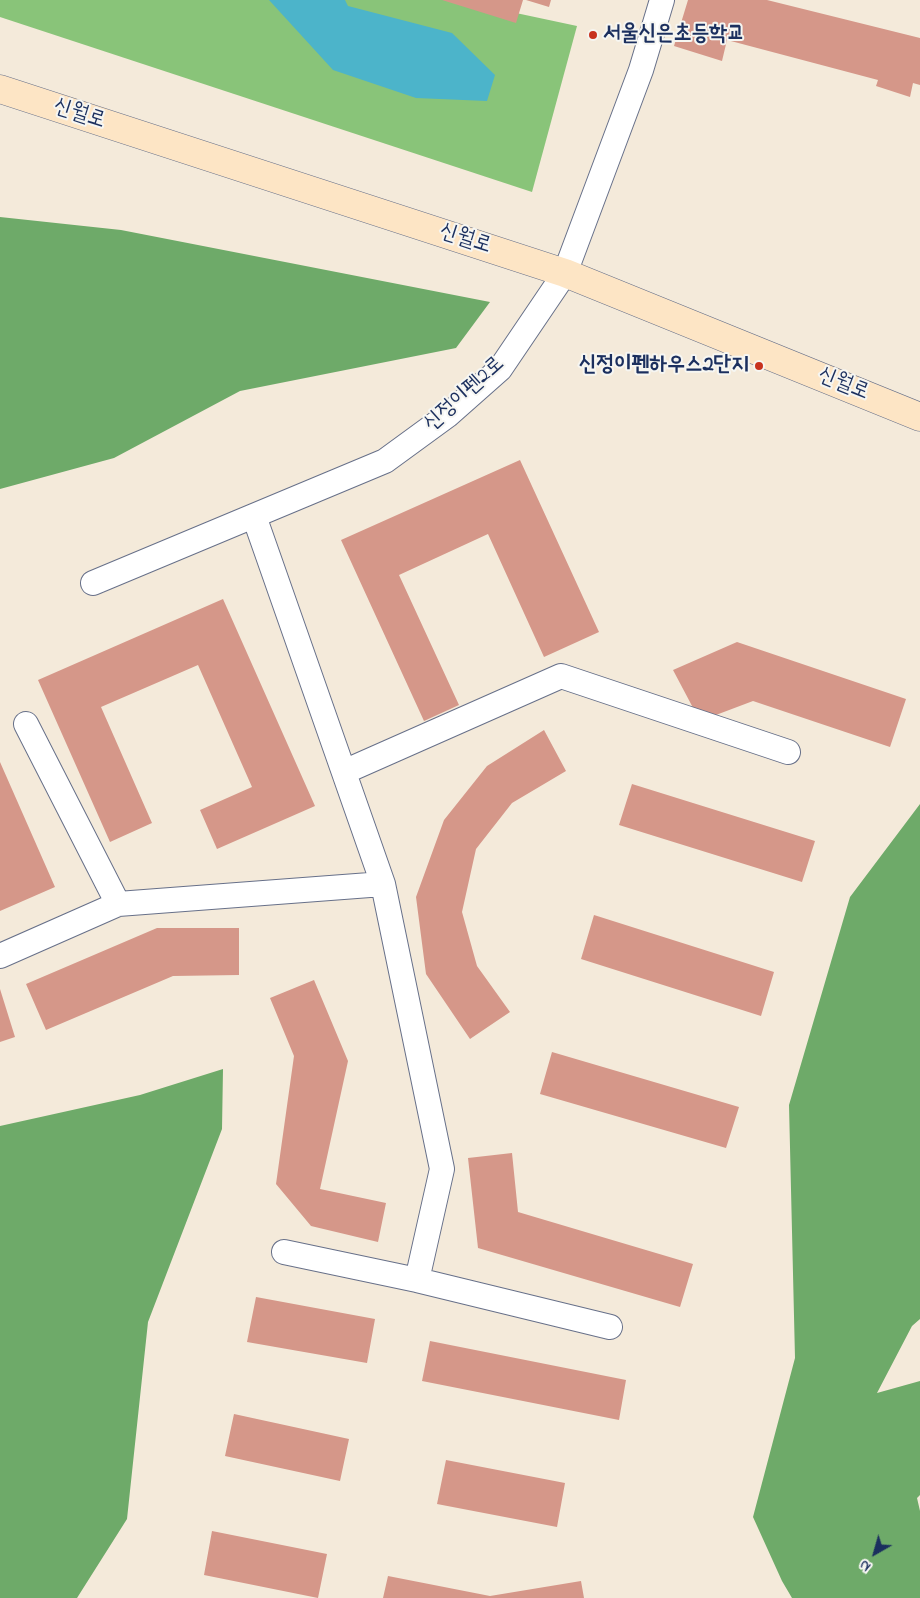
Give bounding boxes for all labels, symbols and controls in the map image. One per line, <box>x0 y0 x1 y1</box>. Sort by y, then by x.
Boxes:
place label: 서울신은초등학교 <box>603 22 745 48</box>
marker: 서울신은초등학교 <box>587 29 599 41</box>
street label: 신월로 <box>50 94 108 136</box>
street label: 신월로 <box>436 219 494 261</box>
street label: 신정이펜2로 <box>419 352 511 438</box>
place label: 신정이펜하우스2단지 <box>579 353 749 379</box>
marker: 신정이펜하우스2단지 <box>753 360 765 372</box>
street label: 신월로 <box>813 363 873 407</box>
north arrow <box>850 1528 900 1578</box>
text: N <box>855 1554 876 1576</box>

